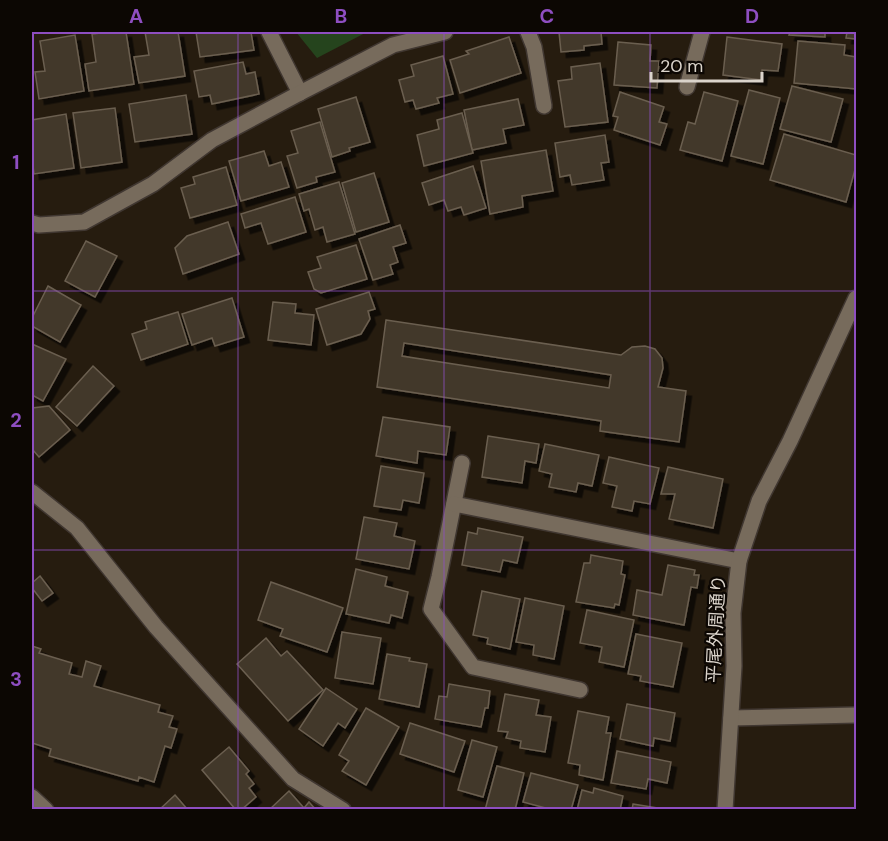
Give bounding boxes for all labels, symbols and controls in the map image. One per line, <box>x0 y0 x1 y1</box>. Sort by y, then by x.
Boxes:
text: A <box>129 3 143 29</box>
text: B <box>335 3 347 29</box>
text: C <box>540 3 554 29</box>
text: D <box>745 3 759 29</box>
scale bar <box>651 45 762 83</box>
text: 20 m <box>660 54 703 78</box>
text: 1 <box>12 149 20 175</box>
text: 2 <box>10 407 22 433</box>
street label: 平尾外周通り <box>701 574 731 684</box>
text: 3 <box>10 666 22 692</box>

